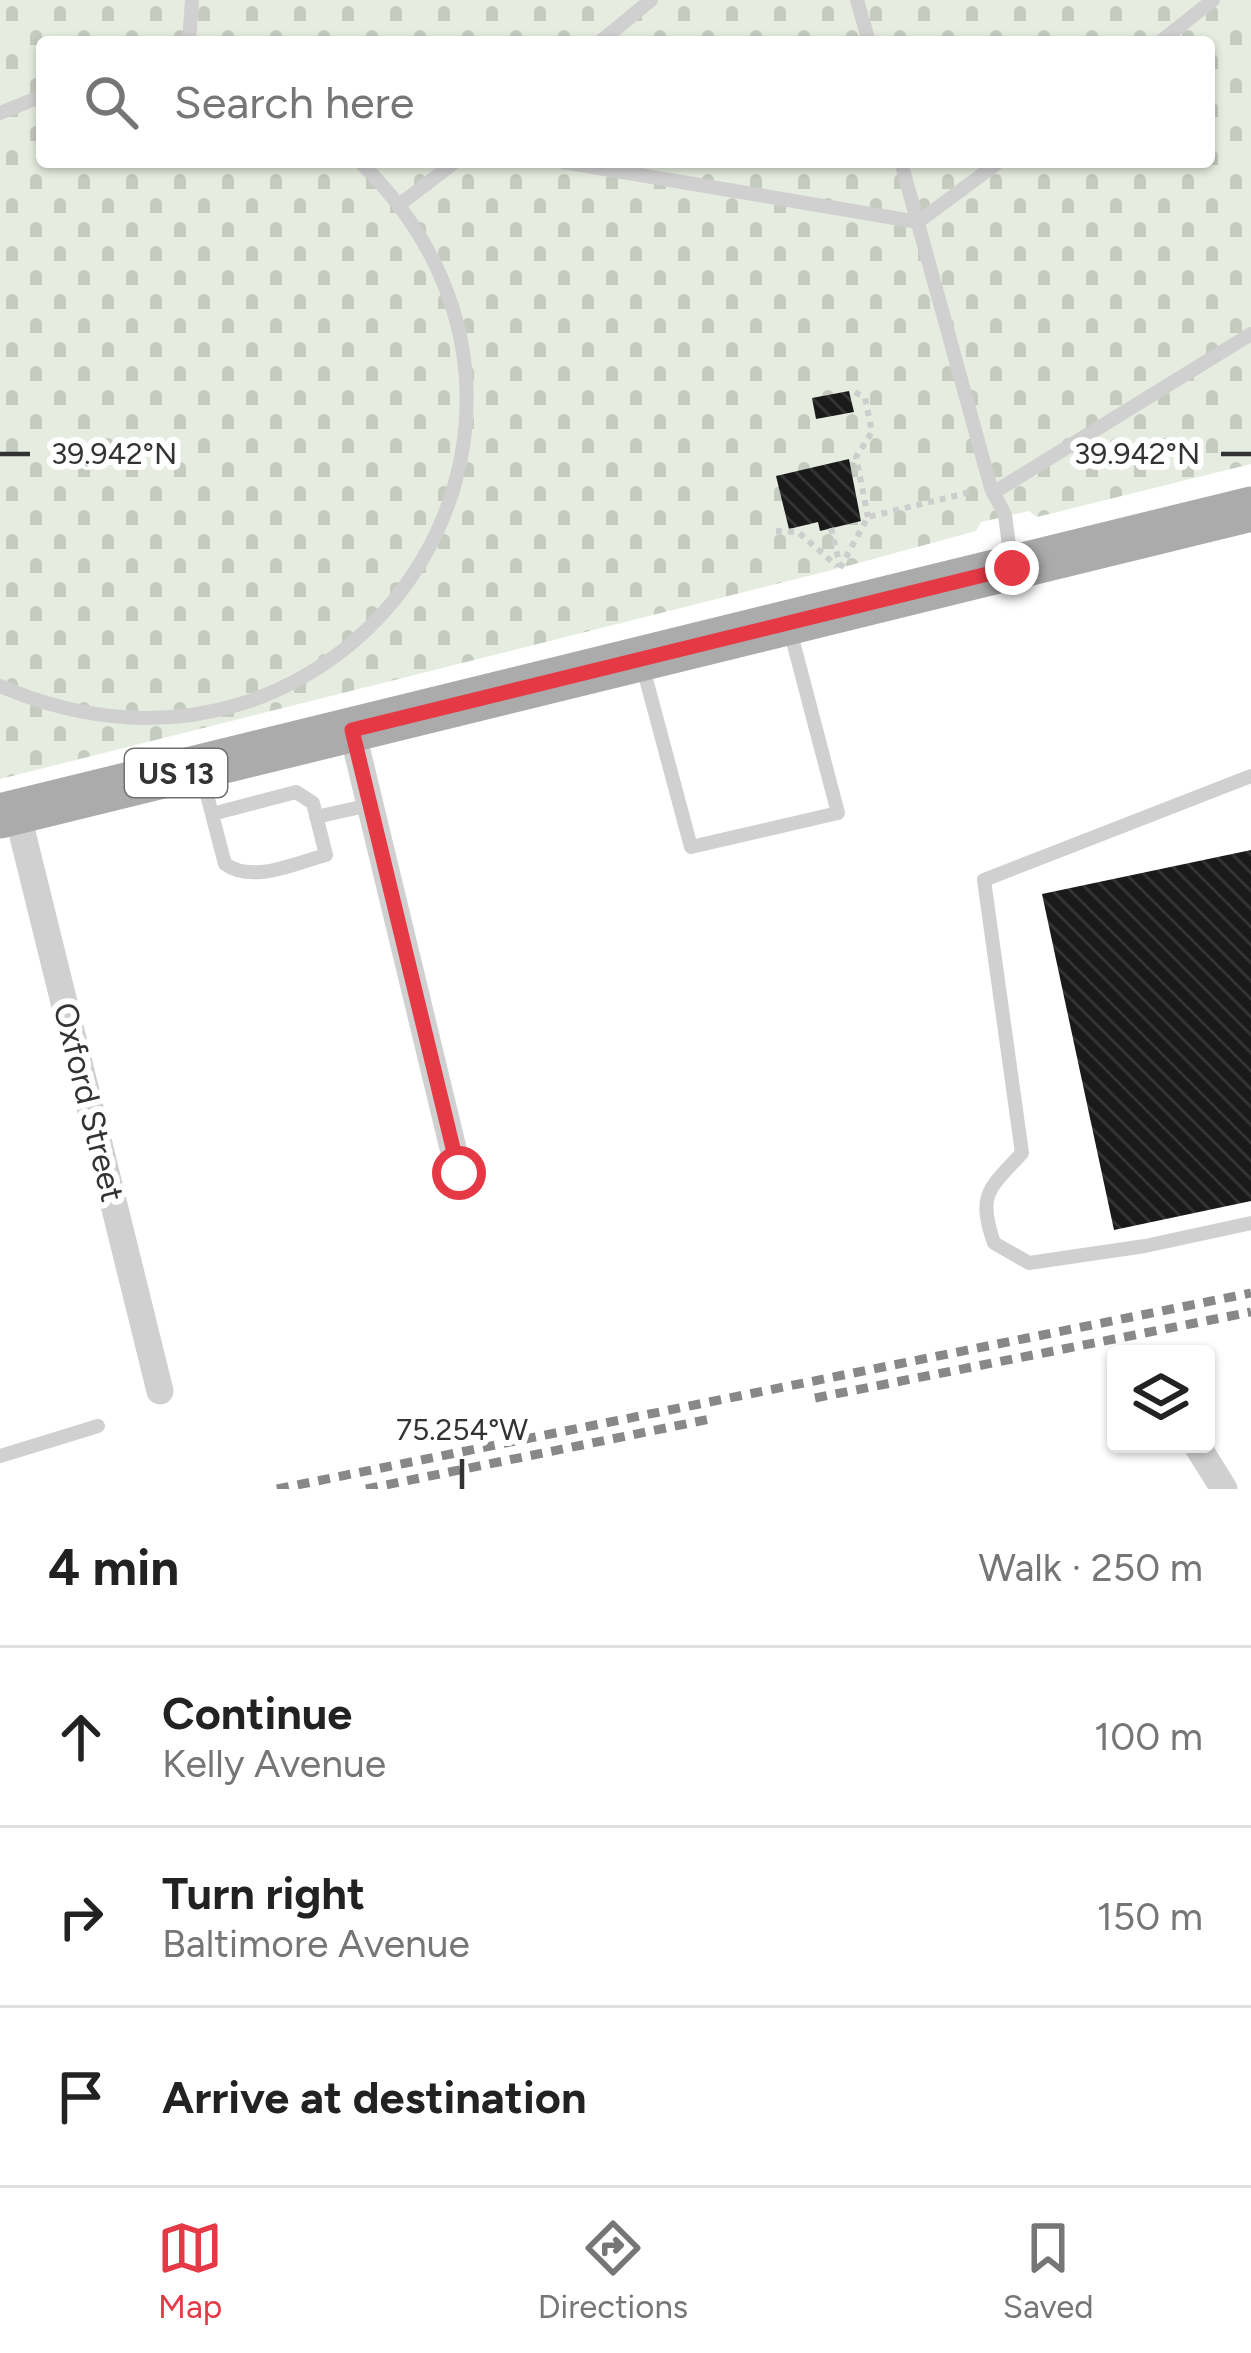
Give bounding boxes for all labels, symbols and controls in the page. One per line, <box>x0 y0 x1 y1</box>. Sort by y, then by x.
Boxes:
search box <box>36 36 1215 168</box>
icon: search <box>78 69 144 135</box>
text: Search here <box>174 75 414 129</box>
text: 39.942°N <box>51 435 177 472</box>
text: 39.942°N <box>1074 435 1200 472</box>
route end <box>985 541 1039 595</box>
road number: US 13 <box>125 749 227 797</box>
street label: Oxford Street <box>45 999 133 1205</box>
route start <box>432 1146 486 1200</box>
map controls <box>1107 1345 1215 1453</box>
button: layers <box>1107 1345 1215 1453</box>
text: 75.254°W <box>396 1411 528 1448</box>
text: 4 min <box>48 1537 179 1598</box>
text: Walk · 250 m <box>979 1544 1203 1591</box>
text: Continue <box>162 1686 352 1740</box>
icon: ahead <box>48 1704 114 1770</box>
text: 100 m <box>1094 1713 1203 1760</box>
text: Kelly Avenue <box>162 1740 386 1787</box>
text: Turn right <box>162 1866 365 1920</box>
icon: right <box>48 1884 114 1950</box>
text: 150 m <box>1097 1893 1203 1940</box>
text: Baltimore Avenue <box>162 1920 470 1967</box>
icon: arrive <box>48 2064 114 2130</box>
text: Arrive at destination <box>162 2070 586 2124</box>
tab: Map <box>157 2215 223 2326</box>
tab: Directions <box>538 2215 688 2326</box>
tab: Saved <box>1003 2215 1094 2326</box>

